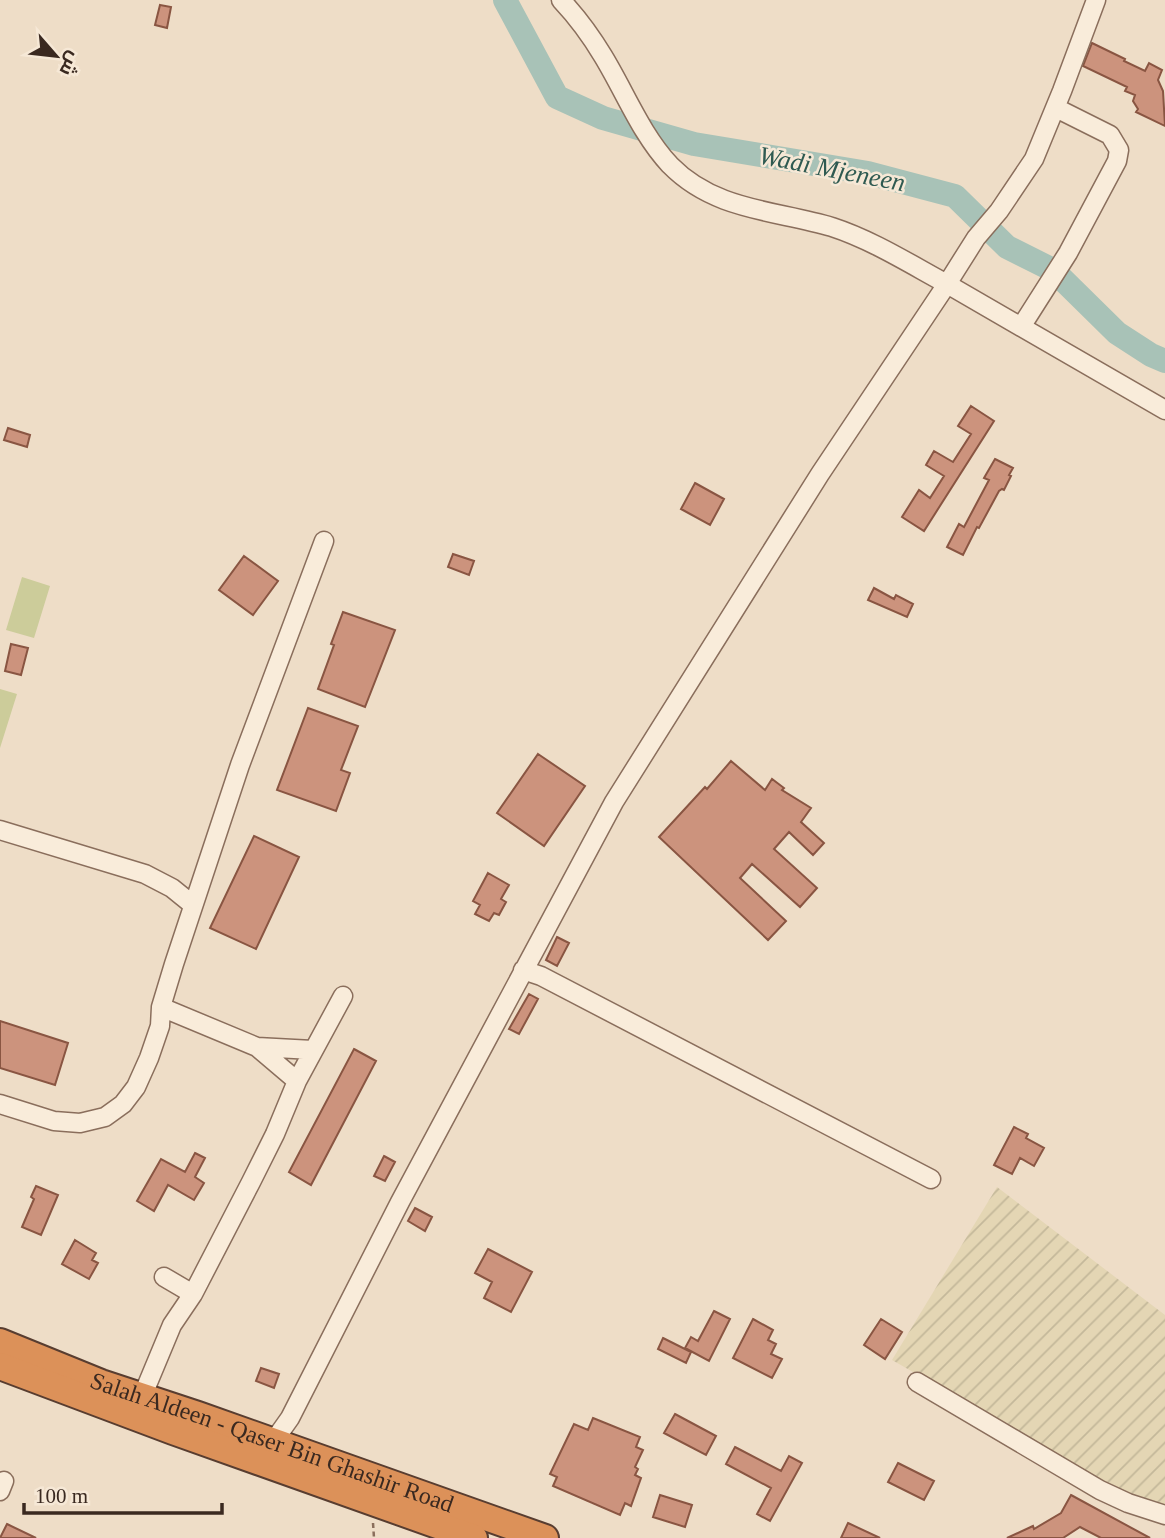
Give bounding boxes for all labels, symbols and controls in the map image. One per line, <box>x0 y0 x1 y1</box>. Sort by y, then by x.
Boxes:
north arrow <box>21 21 91 91</box>
text: ش <box>55 48 86 79</box>
water label: Wadi Mjeneen <box>756 141 908 197</box>
street label: Salah Aldeen - Qaser Bin Ghashir Road <box>87 1367 457 1518</box>
scale bar <box>24 1472 222 1516</box>
text: 100 m <box>35 1484 88 1508</box>

